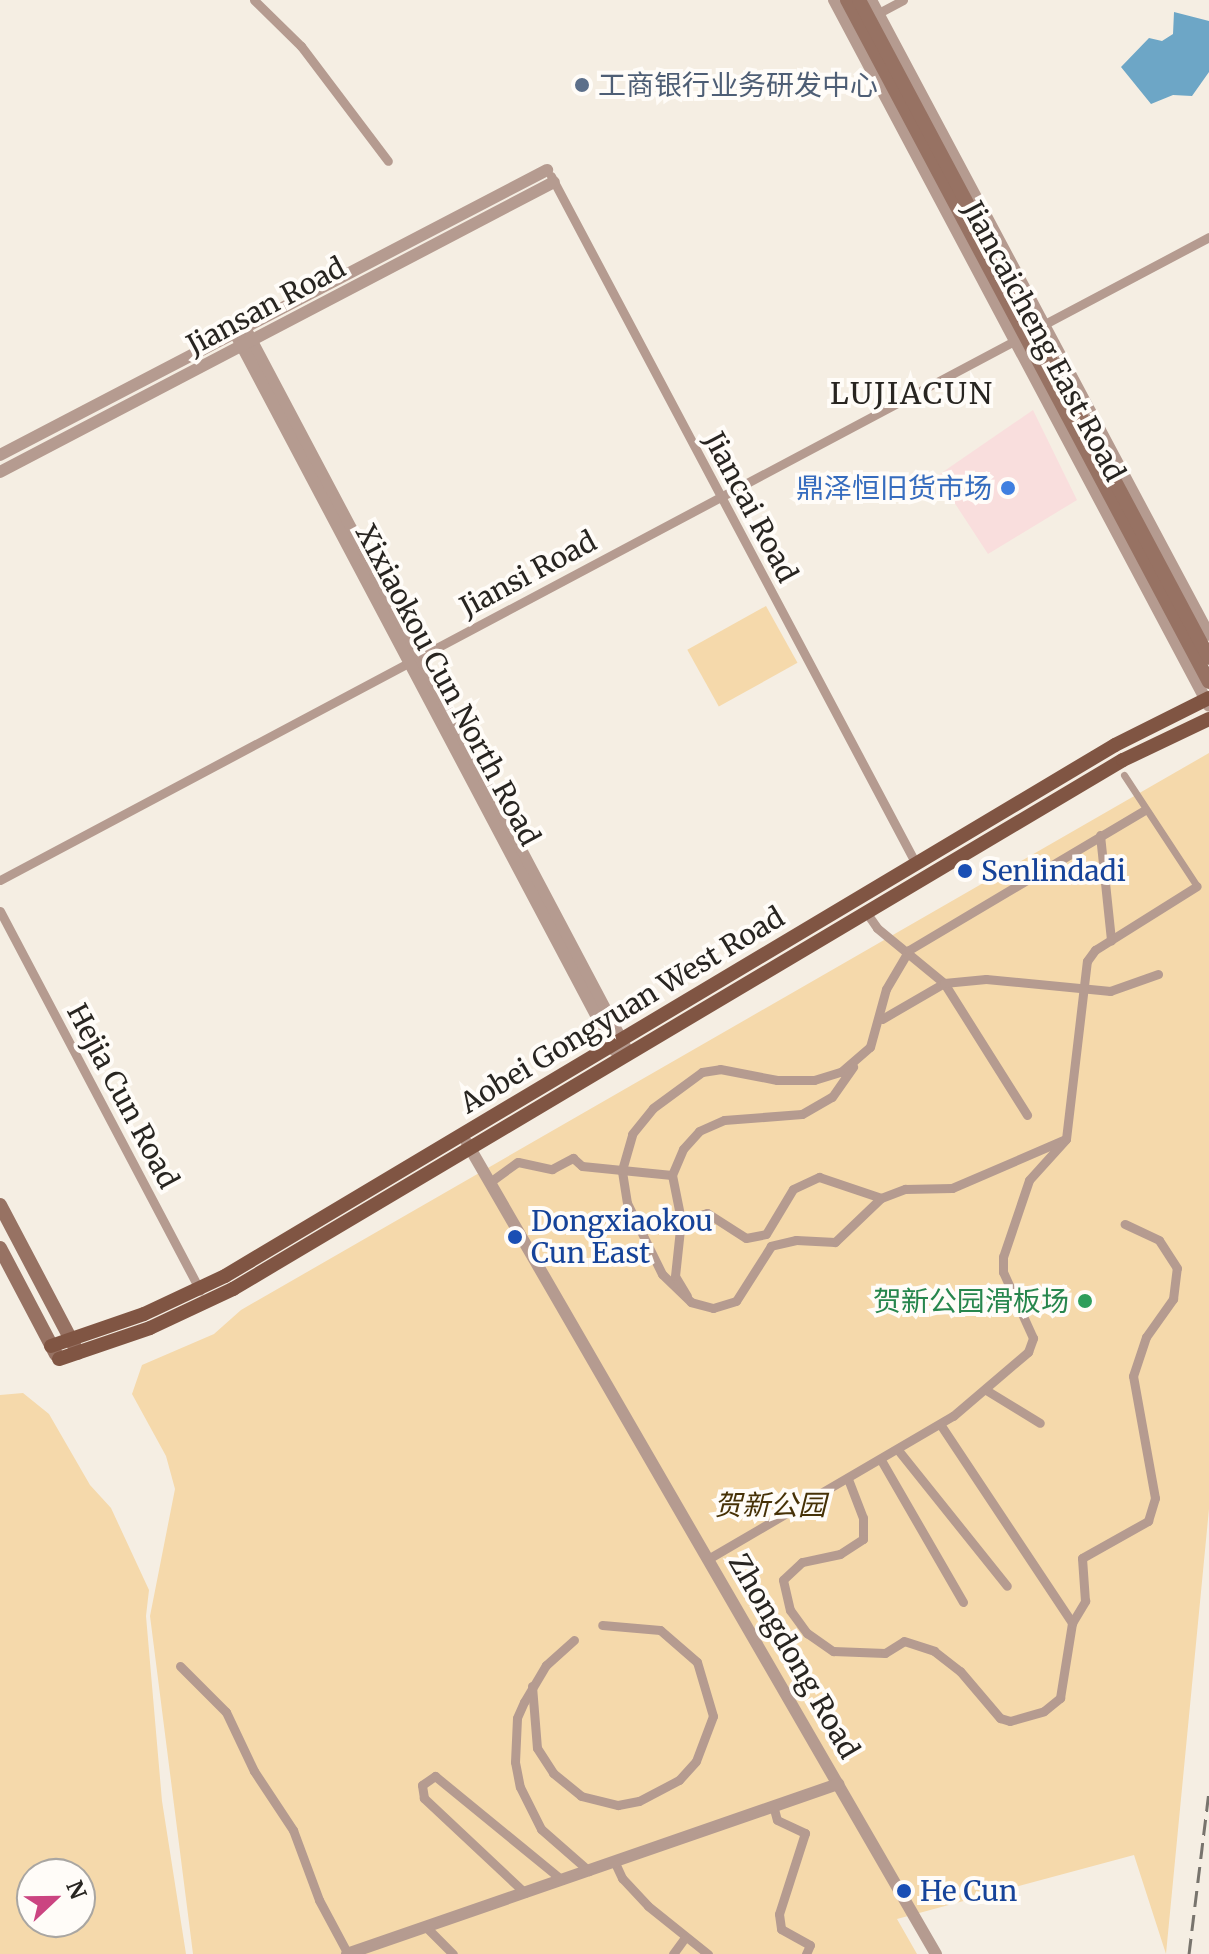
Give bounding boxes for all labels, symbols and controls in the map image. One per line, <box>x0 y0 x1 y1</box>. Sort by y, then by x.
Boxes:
place label: 工商银行业务研发中心 <box>598 68 878 102</box>
marker: 工商银行业务研发中心 <box>573 76 591 94</box>
street label: Jiancaicheng East Road <box>956 195 1132 487</box>
street label: Jiansan Road <box>181 250 351 362</box>
district label: LUJIACUN <box>830 375 994 411</box>
street label: Jiancai Road <box>697 426 805 588</box>
place label: 鼎泽恒旧货市场 <box>796 471 992 505</box>
marker: 鼎泽恒旧货市场 <box>999 479 1017 497</box>
street label: Xixiaokou Cun North Road <box>349 519 547 851</box>
street label: Jiansi Road <box>454 524 602 624</box>
place label: Senlindadi <box>981 854 1126 888</box>
marker: Senlindadi <box>956 862 974 880</box>
street label: Aobei Gongyuan West Road <box>454 900 790 1120</box>
street label: Hejia Cun Road <box>60 998 186 1194</box>
place label: Dongxiaokou Cun East <box>531 1204 713 1270</box>
marker: Dongxiaokou Cun East <box>506 1228 524 1246</box>
place label: 贺新公园滑板场 <box>873 1284 1069 1318</box>
marker: 贺新公园滑板场 <box>1076 1292 1094 1310</box>
park label: 贺新公园 <box>714 1488 826 1522</box>
street label: Zhongdong Road <box>722 1548 866 1764</box>
north arrow <box>16 1858 96 1938</box>
place label: He Cun <box>920 1874 1017 1908</box>
text: N <box>60 1876 93 1903</box>
marker: He Cun <box>895 1882 913 1900</box>

